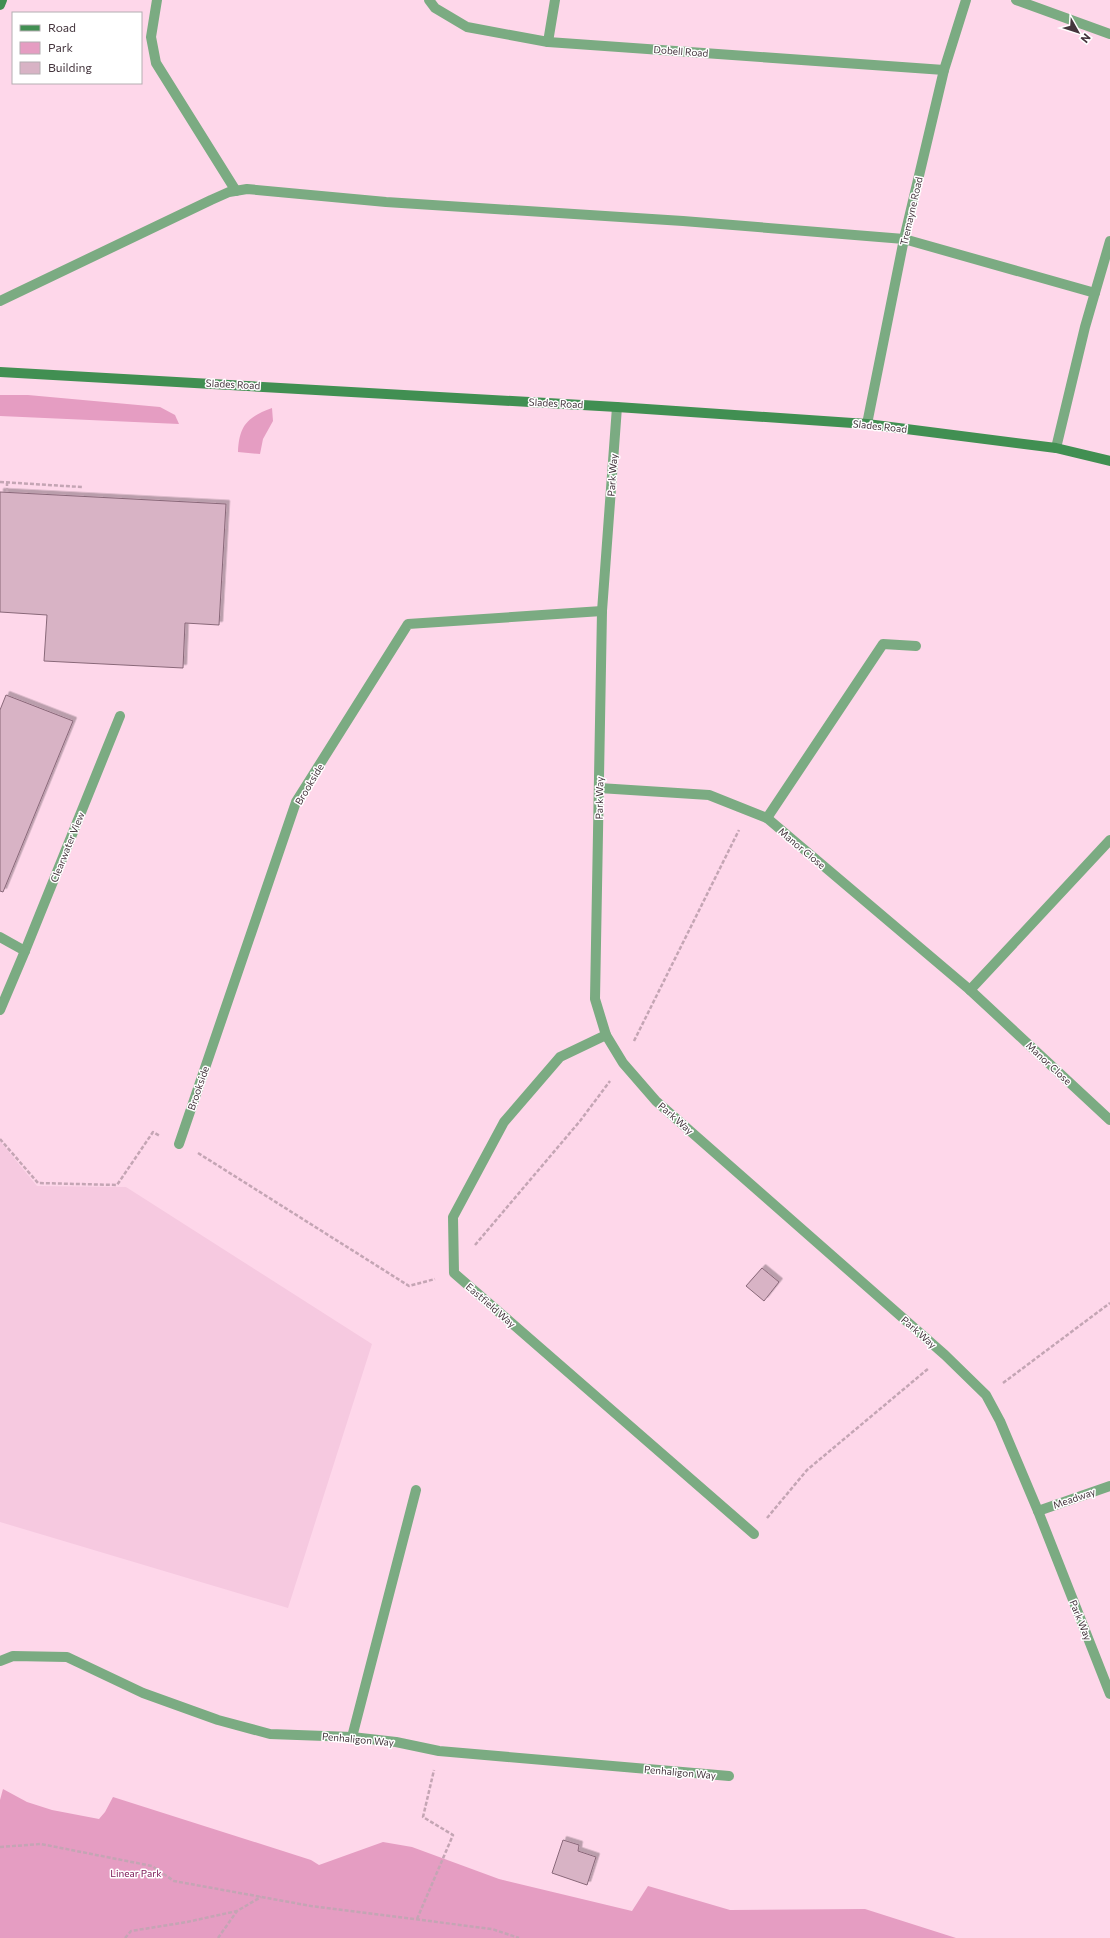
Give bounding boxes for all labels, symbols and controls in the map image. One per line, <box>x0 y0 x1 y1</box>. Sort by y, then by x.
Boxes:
legend <box>12 12 142 84</box>
north arrow <box>1058 12 1098 52</box>
text: Road <box>48 20 76 34</box>
text: N <box>1079 31 1094 46</box>
text: Park <box>48 40 74 54</box>
street label: Dobell Road <box>653 43 709 59</box>
text: Building <box>48 60 92 74</box>
street label: Tremayne Road <box>897 175 925 246</box>
street label: Slades Road <box>205 377 261 391</box>
street label: Slades Road <box>528 396 584 410</box>
street label: Slades Road <box>852 417 908 435</box>
street label: Park Way <box>605 453 619 497</box>
street label: Brookside <box>292 761 326 807</box>
street label: Park Way <box>593 776 605 820</box>
street label: Clearwater View <box>47 810 87 884</box>
street label: Manor Close <box>776 825 828 871</box>
street label: Manor Close <box>1024 1039 1074 1087</box>
street label: Brookside <box>185 1064 211 1112</box>
street label: Park Way <box>656 1099 696 1137</box>
street label: Eastfield Way <box>464 1280 518 1330</box>
street label: Park Way <box>899 1313 939 1351</box>
street label: Meadway <box>1051 1485 1097 1511</box>
street label: Park Way <box>1067 1598 1095 1642</box>
street label: Penhaligon Way <box>322 1730 394 1748</box>
street label: Penhaligon Way <box>644 1763 716 1781</box>
park label: Linear Park <box>110 1867 162 1879</box>

